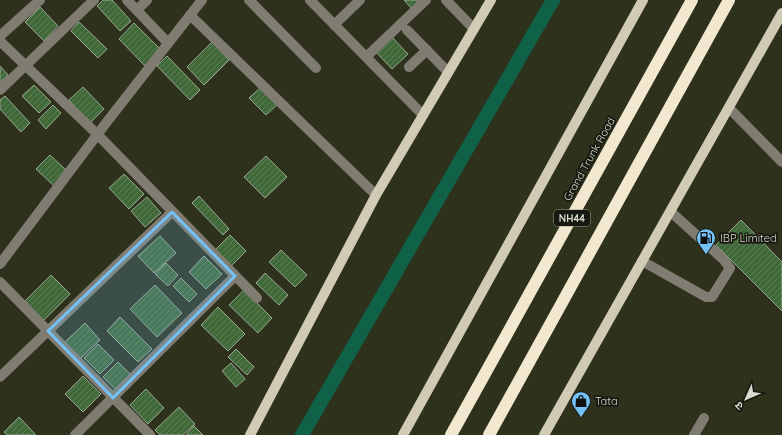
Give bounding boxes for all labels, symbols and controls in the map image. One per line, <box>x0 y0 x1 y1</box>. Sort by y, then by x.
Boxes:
street label: Grand Trunk Road <box>560 115 618 203</box>
road number: NH44 <box>554 210 590 226</box>
fuel station icon: IBP Limited <box>695 227 717 255</box>
place label: IBP Limited <box>720 231 777 245</box>
north arrow <box>726 379 766 419</box>
shop icon: Tata <box>570 390 592 418</box>
place label: Tata <box>595 394 618 408</box>
text: उ <box>731 398 746 413</box>

